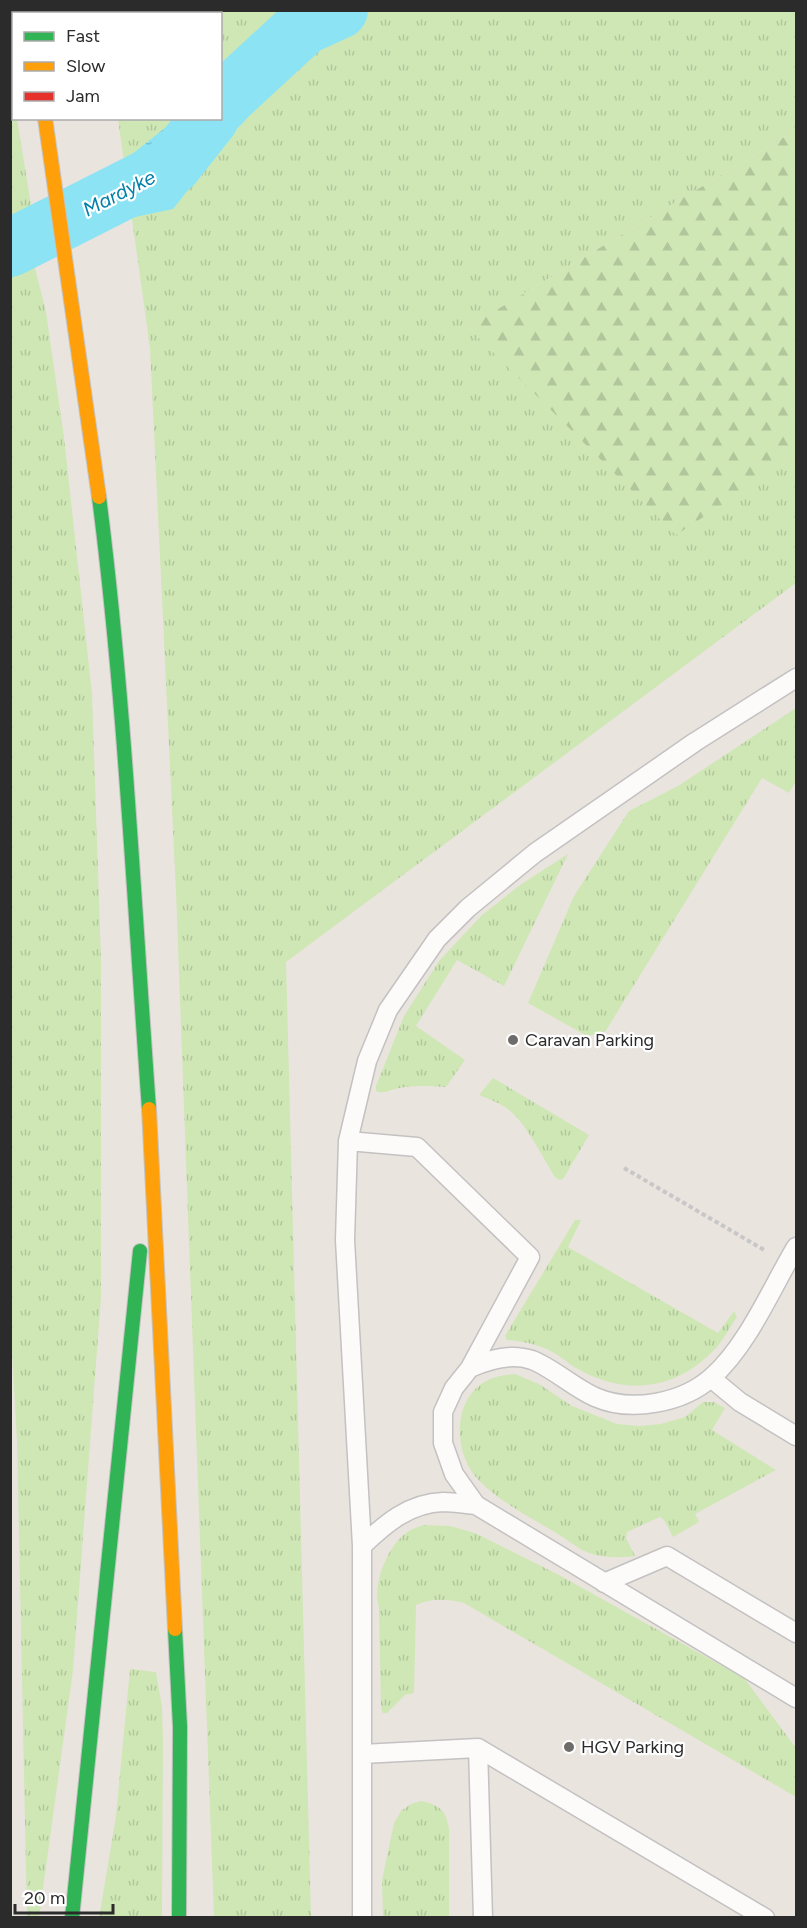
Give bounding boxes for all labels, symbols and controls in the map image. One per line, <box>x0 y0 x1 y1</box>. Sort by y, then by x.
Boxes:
legend <box>12 12 222 120</box>
text: Fast <box>66 25 100 47</box>
text: Slow <box>66 55 105 77</box>
text: Jam <box>66 85 100 107</box>
water label: Mardyke <box>79 165 159 221</box>
place label: Caravan Parking <box>525 1029 654 1051</box>
marker: Caravan Parking <box>506 1033 520 1047</box>
place label: HGV Parking <box>581 1736 684 1758</box>
marker: HGV Parking <box>562 1740 576 1754</box>
scale bar <box>15 1877 112 1915</box>
text: 20 m <box>24 1887 65 1909</box>

